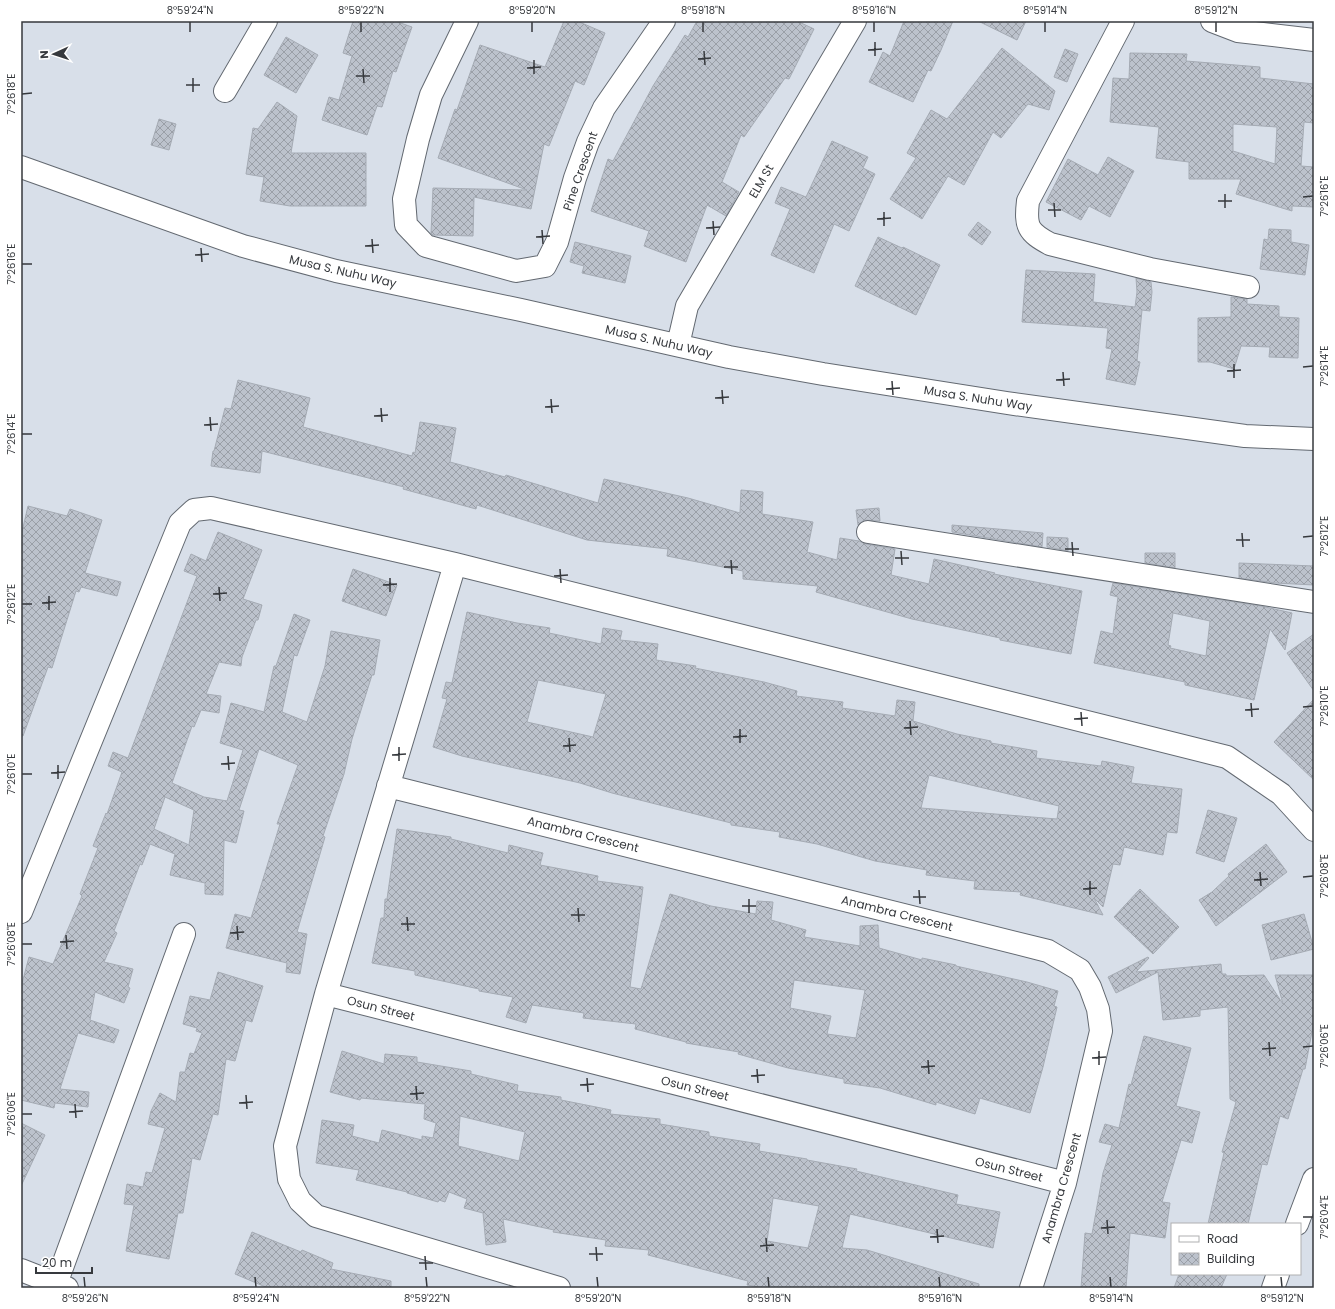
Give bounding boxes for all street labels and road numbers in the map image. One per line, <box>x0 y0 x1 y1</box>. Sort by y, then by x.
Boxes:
street label: Pine Crescent <box>559 129 601 213</box>
street label: ELM St <box>745 161 777 201</box>
street label: Musa S. Nuhu Way <box>288 250 399 292</box>
street label: Musa S. Nuhu Way <box>604 320 715 362</box>
street label: Musa S. Nuhu Way <box>923 381 1034 415</box>
street label: Anambra Crescent <box>525 812 641 856</box>
street label: Anambra Crescent <box>839 891 955 935</box>
street label: Osun Street <box>345 991 417 1025</box>
street label: Osun Street <box>659 1071 731 1105</box>
street label: Anambra Crescent <box>1037 1131 1085 1245</box>
street label: Osun Street <box>973 1152 1045 1186</box>

